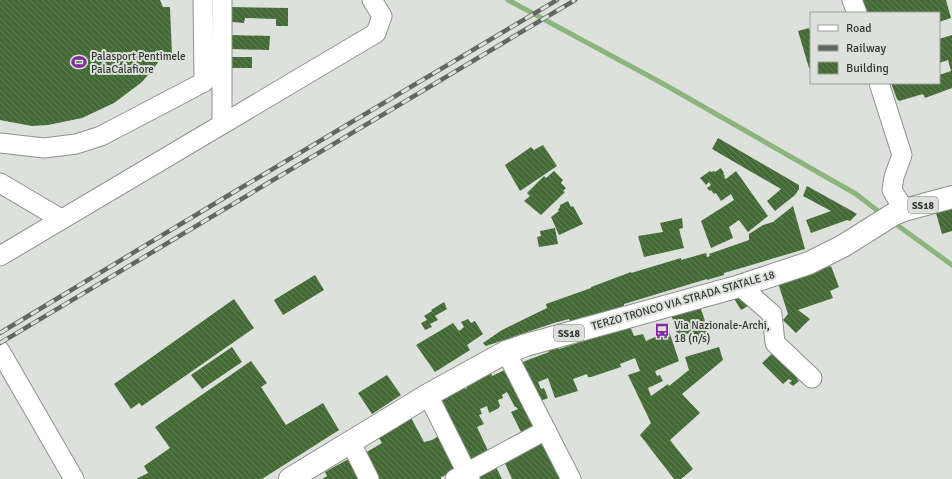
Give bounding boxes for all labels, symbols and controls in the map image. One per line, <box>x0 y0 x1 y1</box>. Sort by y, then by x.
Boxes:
legend <box>810 12 940 84</box>
text: Road <box>846 21 872 36</box>
text: Railway <box>846 41 886 56</box>
place label: Palasport Pentimele PalaCalafiore <box>91 50 186 76</box>
sports icon: Palasport Pentimele PalaCalafiore <box>70 53 88 71</box>
text: Building <box>846 61 889 76</box>
road number: SS18 <box>908 197 938 213</box>
street label: TERZO TRONCO VIA STRADA STATALE 18 <box>590 268 776 333</box>
place label: Via Nazionale-Archi, 18 (n/s) <box>674 319 770 345</box>
bus stop icon: Via Nazionale-Archi, 18 (n/s) <box>653 322 671 340</box>
road number: SS18 <box>554 325 584 341</box>

